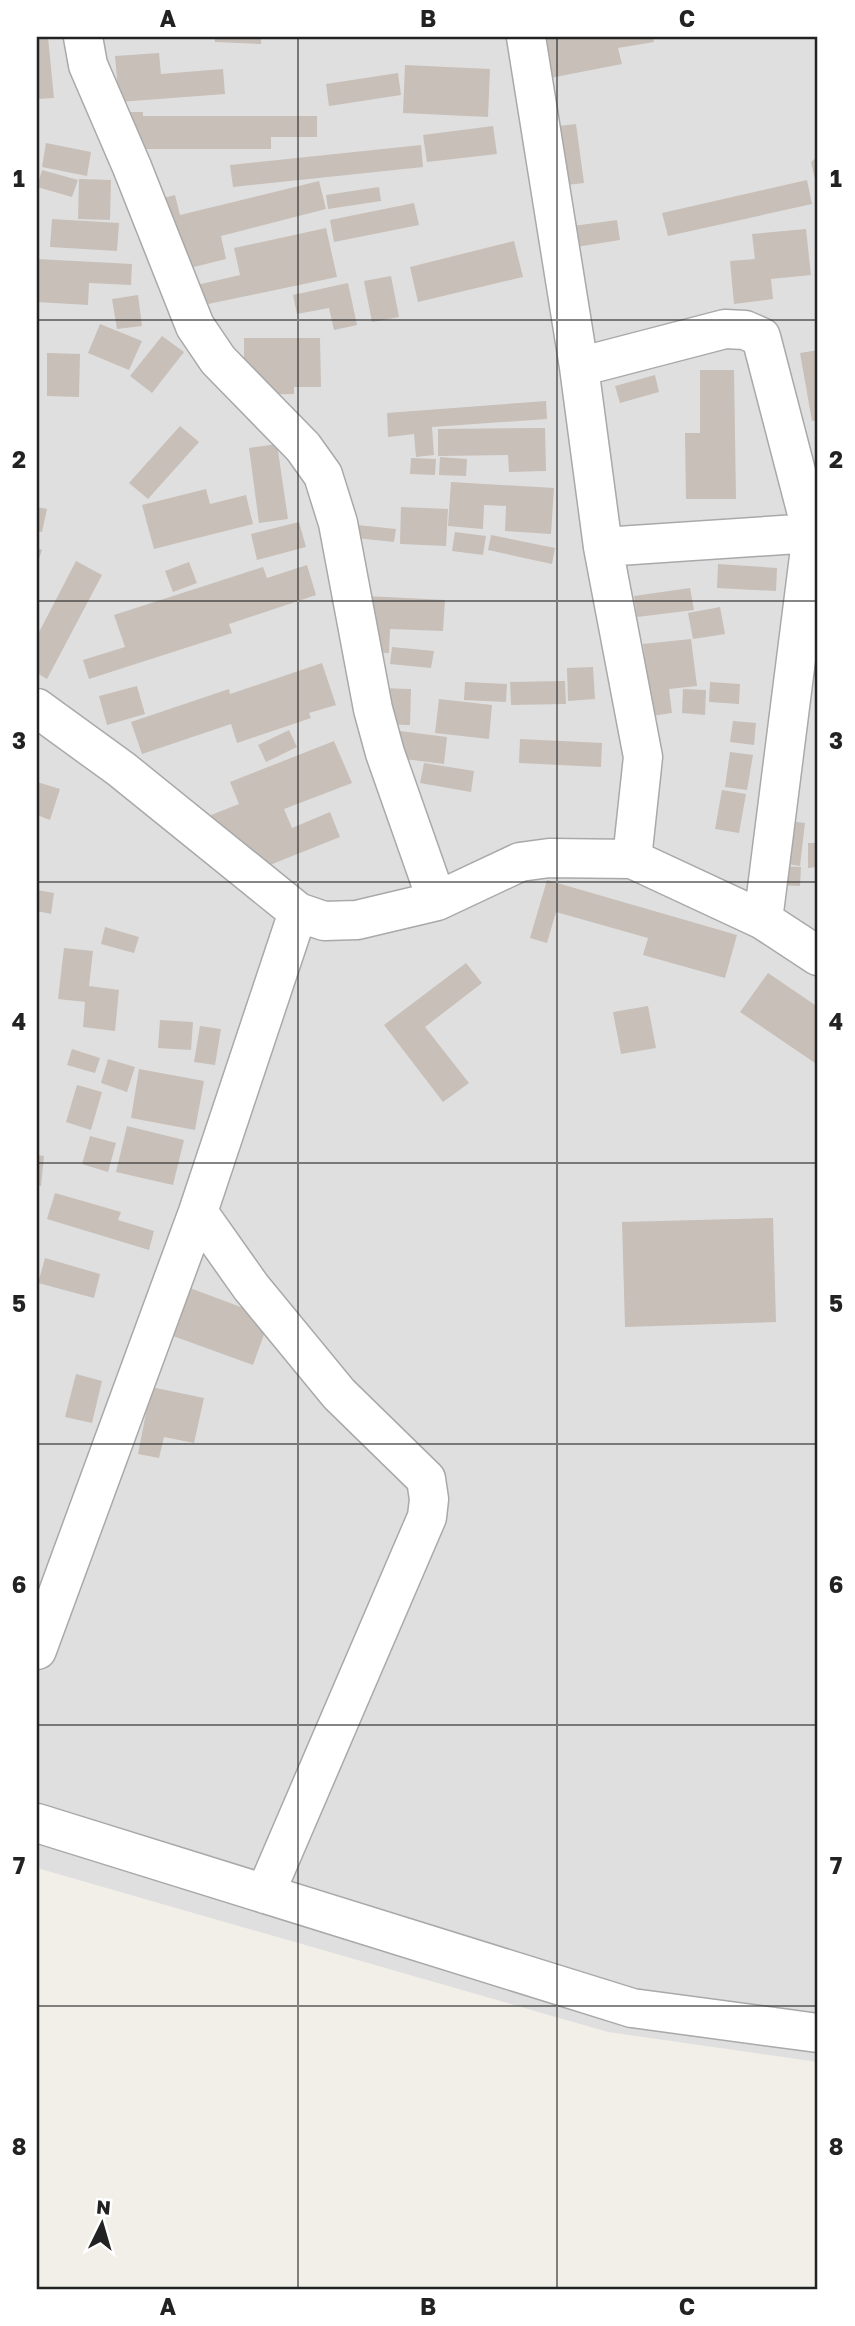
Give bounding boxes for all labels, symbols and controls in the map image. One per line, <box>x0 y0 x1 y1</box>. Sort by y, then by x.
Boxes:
text: A <box>160 4 177 32</box>
text: B <box>420 4 436 32</box>
text: C <box>679 4 695 32</box>
text: 1 <box>13 164 25 192</box>
text: 1 <box>830 164 842 192</box>
text: 2 <box>12 445 26 473</box>
text: 2 <box>829 445 843 473</box>
text: 3 <box>12 726 26 754</box>
text: 3 <box>829 726 843 754</box>
text: 4 <box>12 1007 26 1035</box>
text: 4 <box>829 1007 843 1035</box>
text: 5 <box>12 1289 26 1317</box>
text: 5 <box>829 1289 843 1317</box>
text: 6 <box>12 1570 26 1598</box>
text: 6 <box>829 1570 843 1598</box>
text: 7 <box>13 1851 25 1879</box>
text: 7 <box>830 1851 842 1879</box>
text: 8 <box>12 2132 26 2160</box>
text: 8 <box>829 2132 843 2160</box>
north arrow <box>66 2190 136 2260</box>
text: N <box>95 2194 112 2219</box>
text: A <box>160 2292 177 2320</box>
text: B <box>420 2292 436 2320</box>
text: C <box>679 2292 695 2320</box>

